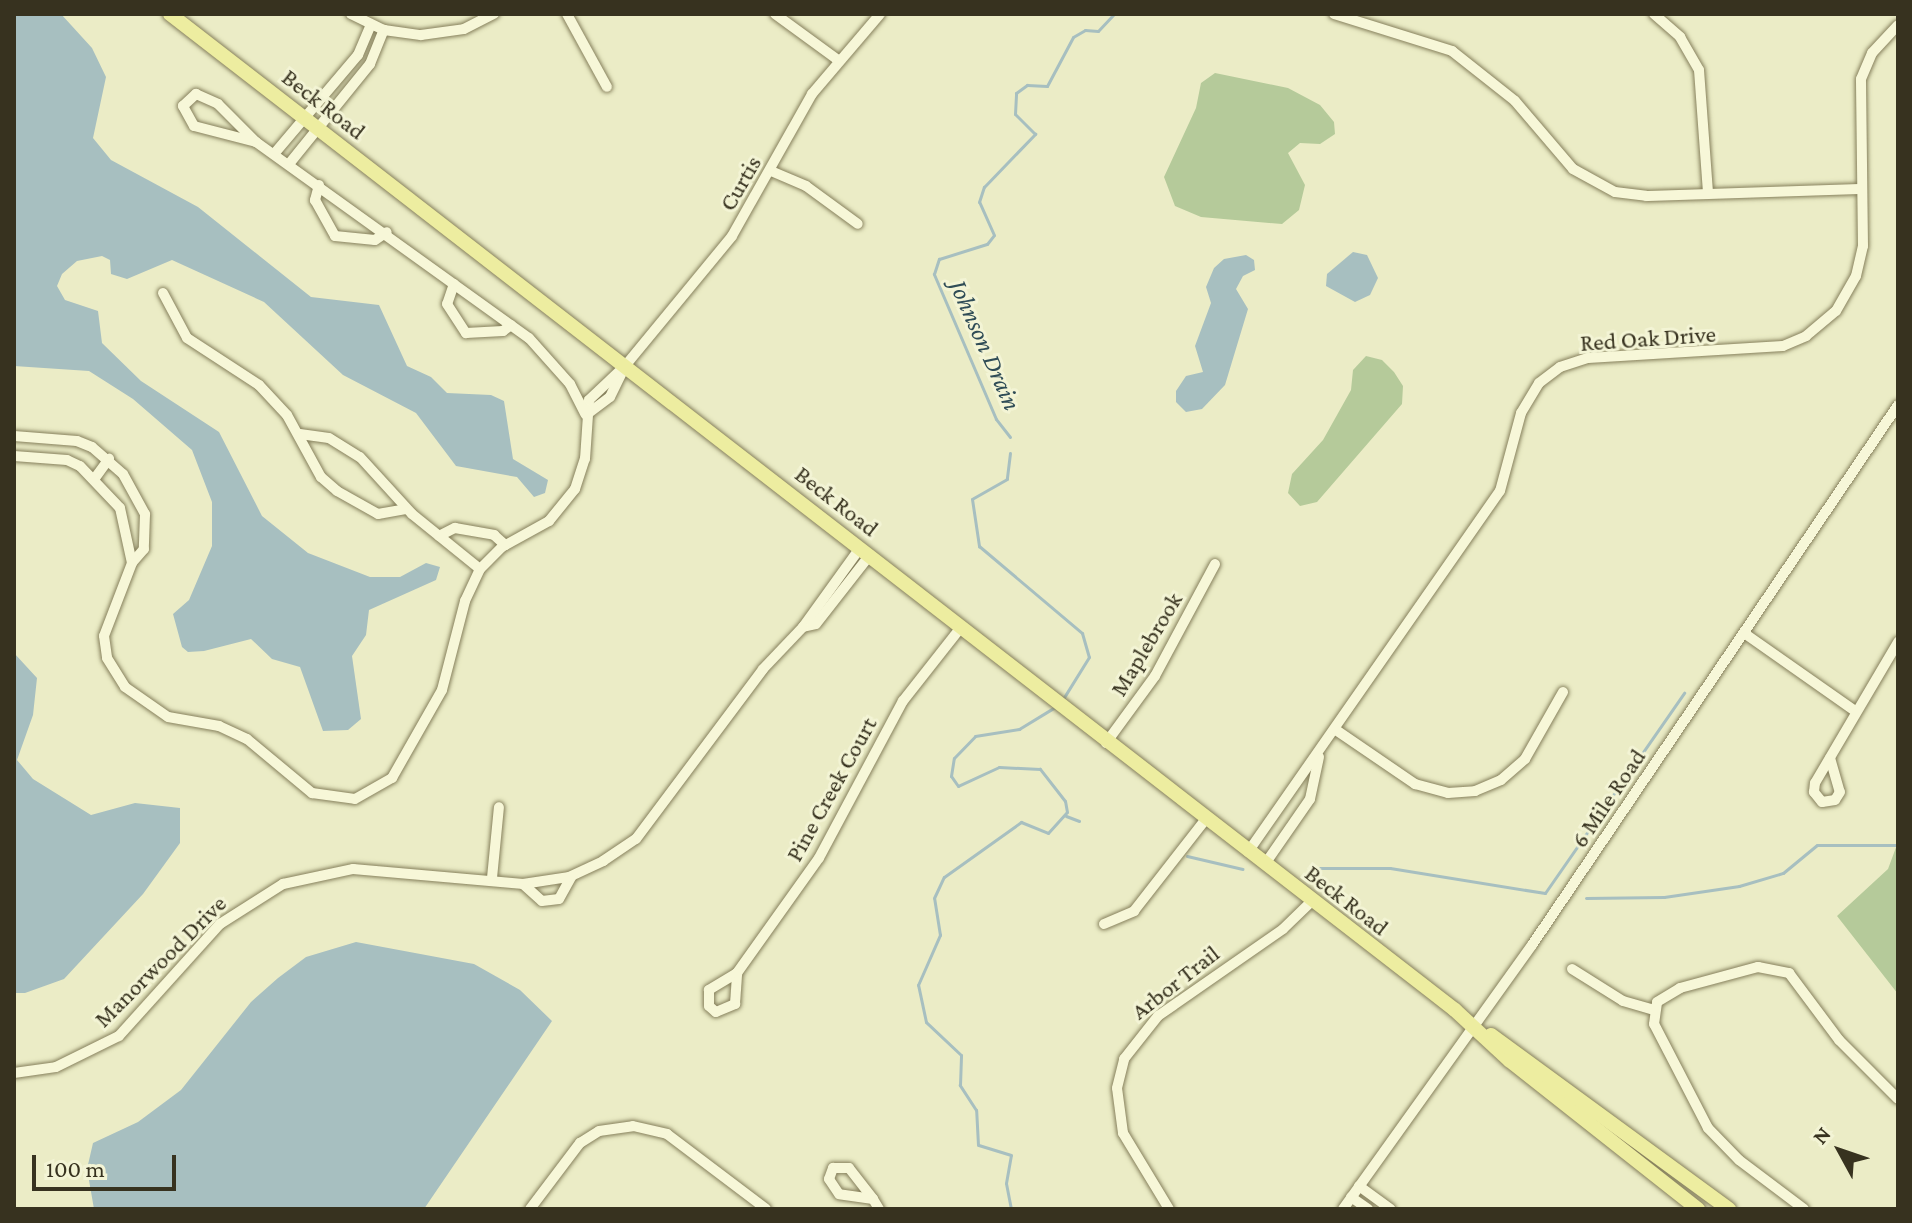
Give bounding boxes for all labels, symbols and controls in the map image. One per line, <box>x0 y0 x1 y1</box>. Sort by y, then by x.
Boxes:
street label: Beck Road <box>276 62 372 146</box>
street label: Curtis <box>713 150 767 216</box>
water label: Johnson Drain <box>942 275 1028 415</box>
street label: Red Oak Drive <box>1579 319 1717 357</box>
street label: Beck Road <box>789 459 885 543</box>
street label: Maplebrook <box>1104 587 1188 701</box>
street label: Pine Creek Court <box>779 712 883 866</box>
street label: 6 Mile Road <box>1564 743 1652 853</box>
street label: Beck Road <box>1299 858 1395 942</box>
street label: Manorwood Drive <box>88 889 232 1033</box>
street label: Arbor Trail <box>1125 939 1225 1025</box>
north arrow <box>1800 1111 1880 1191</box>
text: N <box>1807 1121 1836 1149</box>
scale bar <box>36 1139 180 1189</box>
text: 100 m <box>46 1155 105 1182</box>

